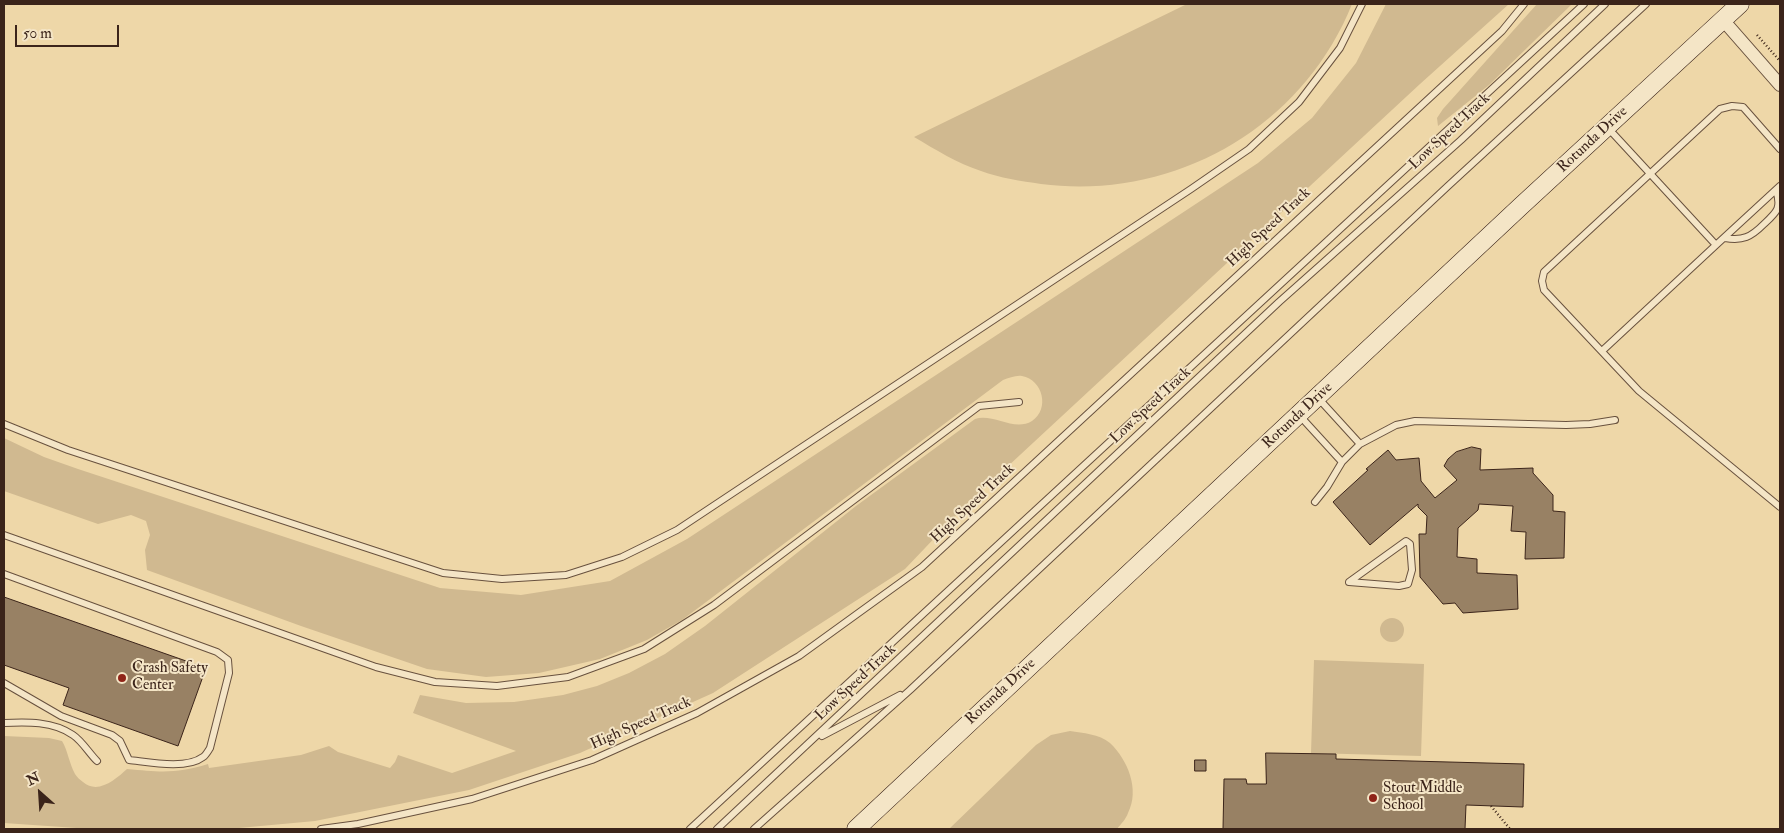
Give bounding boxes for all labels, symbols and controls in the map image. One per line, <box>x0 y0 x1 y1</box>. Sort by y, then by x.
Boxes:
scale bar <box>18 15 121 47</box>
text: 50 m <box>23 24 52 43</box>
street label: Low Speed Track <box>1406 90 1494 174</box>
street label: Rotunda Drive <box>1554 103 1632 177</box>
street label: High Speed Track <box>1223 185 1315 271</box>
street label: Low Speed Track <box>1107 364 1195 448</box>
street label: Rotunda Drive <box>1259 379 1337 453</box>
street label: High Speed Track <box>927 461 1019 547</box>
street label: Low Speed Track <box>812 641 900 725</box>
street label: Rotunda Drive <box>962 655 1040 729</box>
place label: Crash Safety Center <box>132 660 208 695</box>
marker: Crash Safety Center <box>116 672 128 684</box>
street label: High Speed Track <box>588 694 694 754</box>
north arrow <box>15 768 65 818</box>
text: N <box>24 769 43 789</box>
place label: Stout Middle School <box>1383 780 1462 815</box>
marker: Stout Middle School <box>1367 792 1379 804</box>

